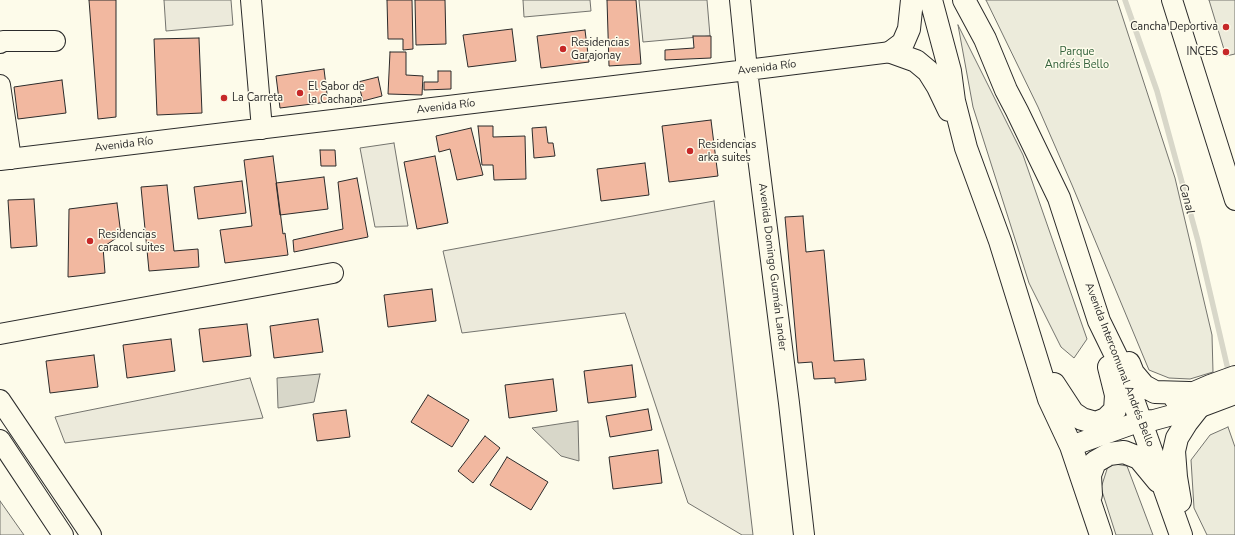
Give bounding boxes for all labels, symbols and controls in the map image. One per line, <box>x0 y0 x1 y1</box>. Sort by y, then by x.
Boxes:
place label: Cancha Deportiva <box>1130 20 1218 34</box>
marker: Cancha Deportiva <box>1221 22 1231 32</box>
place label: Residencias Garajonay <box>571 36 629 62</box>
marker: Residencias Garajonay <box>558 44 568 54</box>
park label: Parque Andrés Bello <box>1045 45 1109 71</box>
place label: INCES <box>1187 45 1218 59</box>
marker: INCES <box>1221 47 1231 57</box>
street label: Avenida Río <box>737 58 797 78</box>
place label: El Sabor de la Cachapa <box>308 80 365 106</box>
marker: El Sabor de la Cachapa <box>295 88 305 98</box>
place label: La Carreta <box>232 91 283 105</box>
marker: La Carreta <box>219 93 229 103</box>
street label: Avenida Río <box>416 97 476 117</box>
street label: Avenida Río <box>94 135 154 155</box>
place label: Residencias arka suites <box>698 138 756 164</box>
marker: Residencias arka suites <box>685 146 695 156</box>
street label: Avenida Domingo Guzmán Lander <box>755 182 789 352</box>
water label: Canal <box>1175 182 1197 216</box>
place label: Residencias caracol suites <box>98 228 165 254</box>
marker: Residencias caracol suites <box>85 236 95 246</box>
street label: Avenida Intercomunal Andrés Bello <box>1082 281 1156 449</box>

